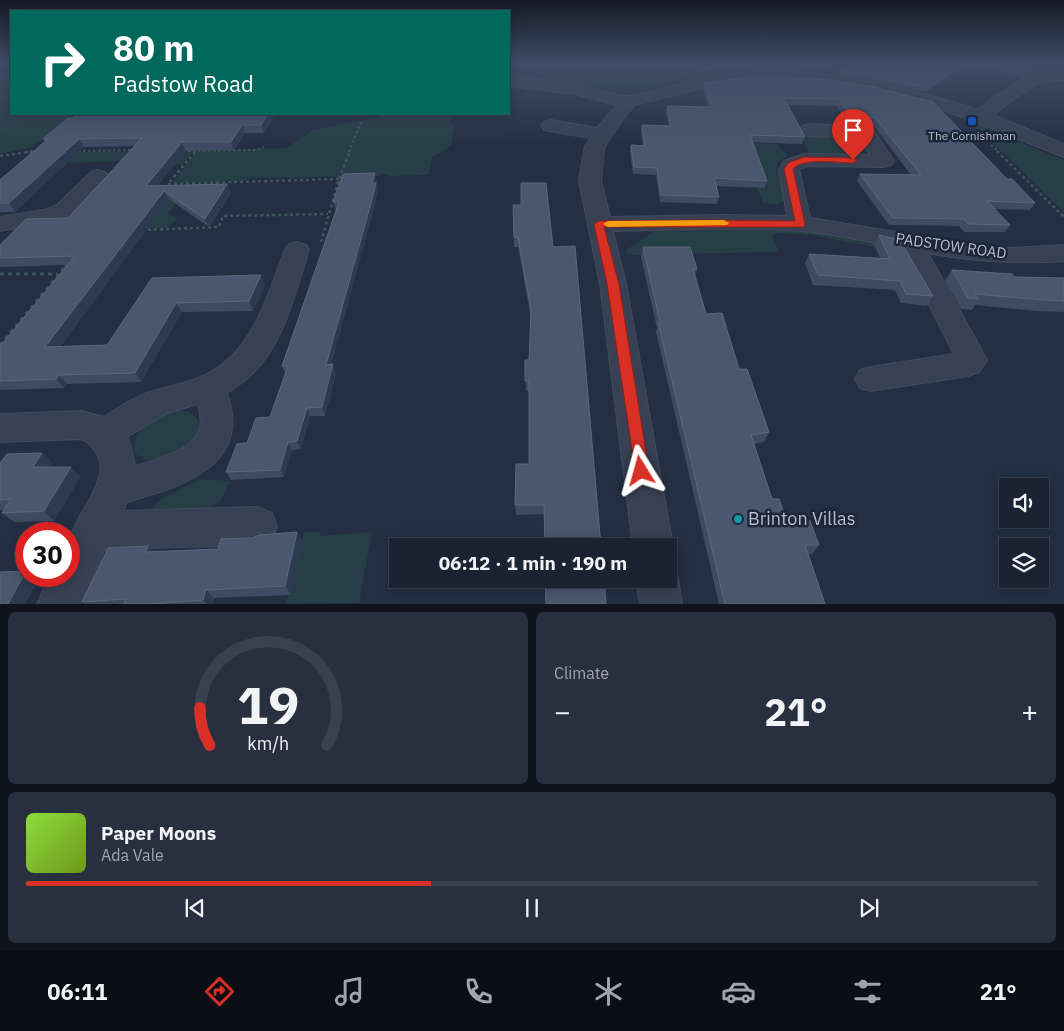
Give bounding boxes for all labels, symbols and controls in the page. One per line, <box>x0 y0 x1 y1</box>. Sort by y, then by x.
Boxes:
text: 80 m <box>113 25 195 71</box>
icon: right <box>30 30 95 95</box>
text: Padstow Road <box>113 69 254 98</box>
pin <box>832 109 874 160</box>
marker: The Cornishman <box>966 115 978 127</box>
icon: arrive <box>839 116 867 144</box>
place label: The Cornishman <box>928 128 1016 143</box>
street label: PADSTOW ROAD <box>894 228 1008 263</box>
position arrow <box>614 444 666 496</box>
map controls <box>999 478 1049 588</box>
button: sound <box>999 478 1049 528</box>
place label: Brinton Villas <box>748 507 855 530</box>
marker: Brinton Villas <box>732 513 744 525</box>
speed limit sign: 30 <box>15 522 80 587</box>
button: layers <box>999 538 1049 588</box>
text: 06:12 · 1 min · 190 m <box>439 551 627 575</box>
text: Climate <box>554 663 609 683</box>
text: 19 <box>237 671 299 738</box>
text: 21° <box>764 687 828 736</box>
text: − <box>554 693 571 730</box>
text: + <box>1021 693 1038 730</box>
text: km/h <box>247 732 289 755</box>
text: Paper Moons <box>101 821 216 845</box>
text: Ada Vale <box>101 845 164 865</box>
icon: previous <box>181 894 209 922</box>
icon: pause <box>518 894 546 922</box>
icon: next <box>855 894 883 922</box>
icon: directions <box>202 974 237 1009</box>
icon: music <box>332 974 367 1009</box>
icon: phone <box>461 974 496 1009</box>
icon: climate <box>591 974 626 1009</box>
icon: car <box>721 974 756 1009</box>
icon: filters <box>850 974 885 1009</box>
text: 06:11 <box>47 977 107 1006</box>
text: 21° <box>980 977 1017 1006</box>

